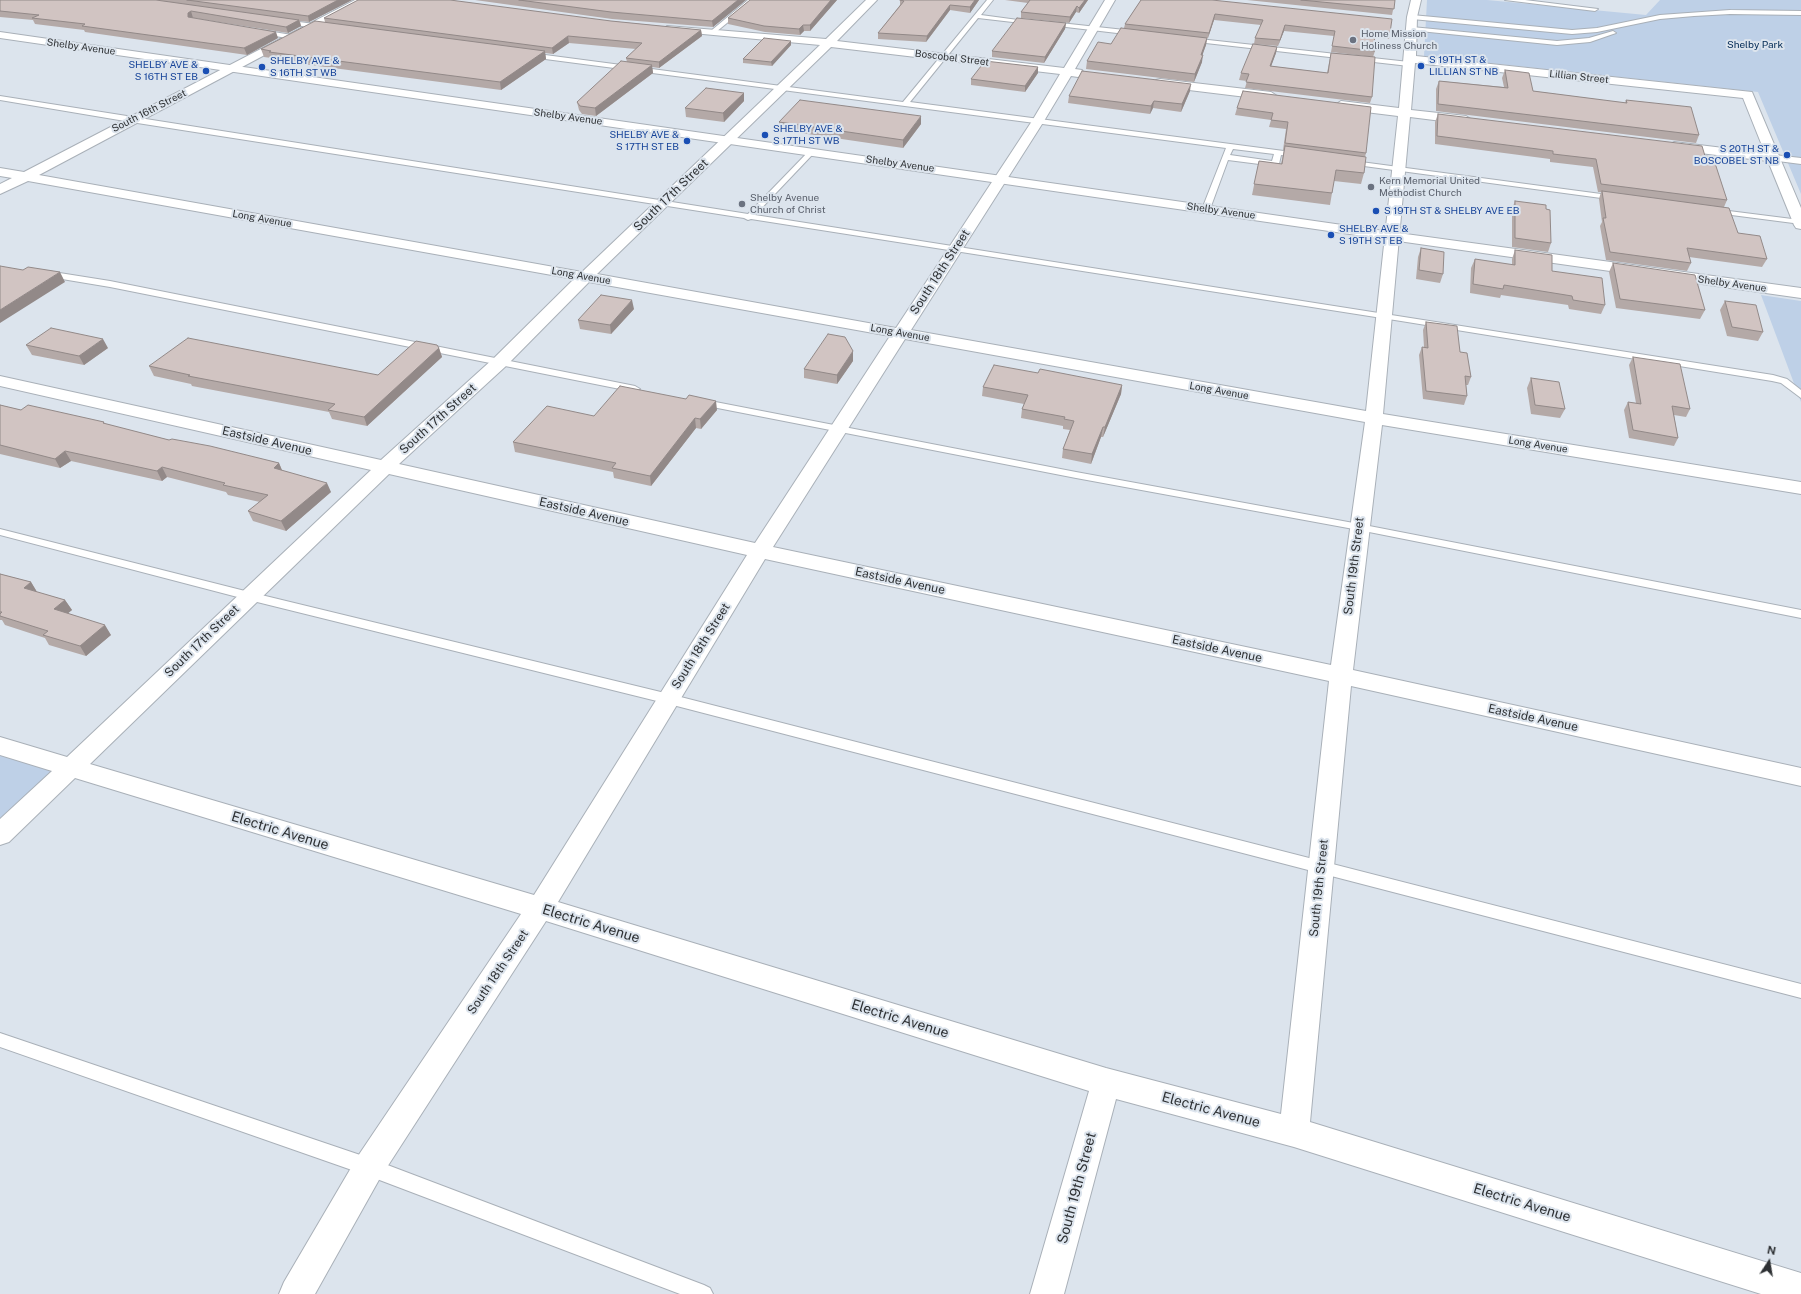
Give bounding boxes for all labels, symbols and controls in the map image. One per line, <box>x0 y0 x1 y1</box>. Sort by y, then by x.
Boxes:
place label: Home Mission Holiness Church <box>1361 28 1437 52</box>
marker: Home Mission Holiness Church <box>1348 35 1358 45</box>
street label: Shelby Avenue <box>46 36 116 58</box>
park label: Shelby Park <box>1727 39 1783 51</box>
street label: Boscobel Street <box>914 47 990 69</box>
place label: S 19TH ST & LILLIAN ST NB <box>1429 54 1498 78</box>
place label: SHELBY AVE & S 16TH ST WB <box>270 55 340 78</box>
place label: SHELBY AVE & S 16TH ST EB <box>128 59 198 82</box>
marker: S 19TH ST & LILLIAN ST NB <box>1416 61 1426 71</box>
marker: SHELBY AVE & S 16TH ST WB <box>257 62 267 72</box>
marker: SHELBY AVE & S 16TH ST EB <box>201 66 211 76</box>
street label: Lillian Street <box>1549 68 1609 86</box>
street label: South 16th Street <box>110 87 188 135</box>
street label: Shelby Avenue <box>533 106 603 128</box>
place label: SHELBY AVE & S 17TH ST WB <box>773 123 843 146</box>
place label: SHELBY AVE & S 17TH ST EB <box>609 129 679 152</box>
marker: SHELBY AVE & S 17TH ST WB <box>760 130 770 140</box>
marker: SHELBY AVE & S 17TH ST EB <box>682 136 692 146</box>
place label: S 20TH ST & BOSCOBEL ST NB <box>1694 143 1779 166</box>
marker: S 20TH ST & BOSCOBEL ST NB <box>1782 150 1792 160</box>
street label: Shelby Avenue <box>865 153 935 175</box>
street label: South 17th Street <box>631 156 711 234</box>
place label: Kern Memorial United Methodist Church <box>1379 175 1480 198</box>
marker: Kern Memorial United Methodist Church <box>1366 182 1376 192</box>
place label: Shelby Avenue Church of Christ <box>750 192 826 216</box>
marker: Shelby Avenue Church of Christ <box>737 199 747 209</box>
street label: Shelby Avenue <box>1186 200 1256 222</box>
place label: S 19TH ST & SHELBY AVE EB <box>1384 205 1519 217</box>
marker: S 19TH ST & SHELBY AVE EB <box>1371 206 1381 216</box>
street label: Long Avenue <box>231 208 293 230</box>
place label: SHELBY AVE & S 19TH ST EB <box>1339 223 1409 246</box>
street label: South 18th Street <box>907 227 973 317</box>
marker: SHELBY AVE & S 19TH ST EB <box>1326 230 1336 240</box>
street label: Long Avenue <box>550 265 612 287</box>
street label: Shelby Avenue <box>1697 273 1767 295</box>
street label: Long Avenue <box>869 322 931 344</box>
street label: Long Avenue <box>1188 380 1250 402</box>
street label: South 17th Street <box>397 381 479 457</box>
street label: Eastside Avenue <box>221 424 313 458</box>
street label: Long Avenue <box>1507 434 1569 456</box>
street label: Eastside Avenue <box>538 495 630 529</box>
street label: South 19th Street <box>1341 516 1367 616</box>
street label: Eastside Avenue <box>854 564 946 598</box>
street label: South 18th Street <box>669 600 733 692</box>
street label: South 17th Street <box>162 602 242 680</box>
street label: Eastside Avenue <box>1171 632 1263 666</box>
street label: Eastside Avenue <box>1487 701 1579 735</box>
street label: Electric Avenue <box>229 808 331 854</box>
street label: South 19th Street <box>1307 838 1331 938</box>
street label: Electric Avenue <box>540 901 642 947</box>
street label: South 18th Street <box>464 927 532 1017</box>
street label: Electric Avenue <box>849 996 951 1042</box>
street label: Electric Avenue <box>1160 1089 1262 1131</box>
street label: South 19th Street <box>1054 1130 1100 1246</box>
street label: Electric Avenue <box>1471 1180 1573 1226</box>
north arrow <box>1749 1242 1789 1282</box>
text: N <box>1766 1243 1777 1257</box>

